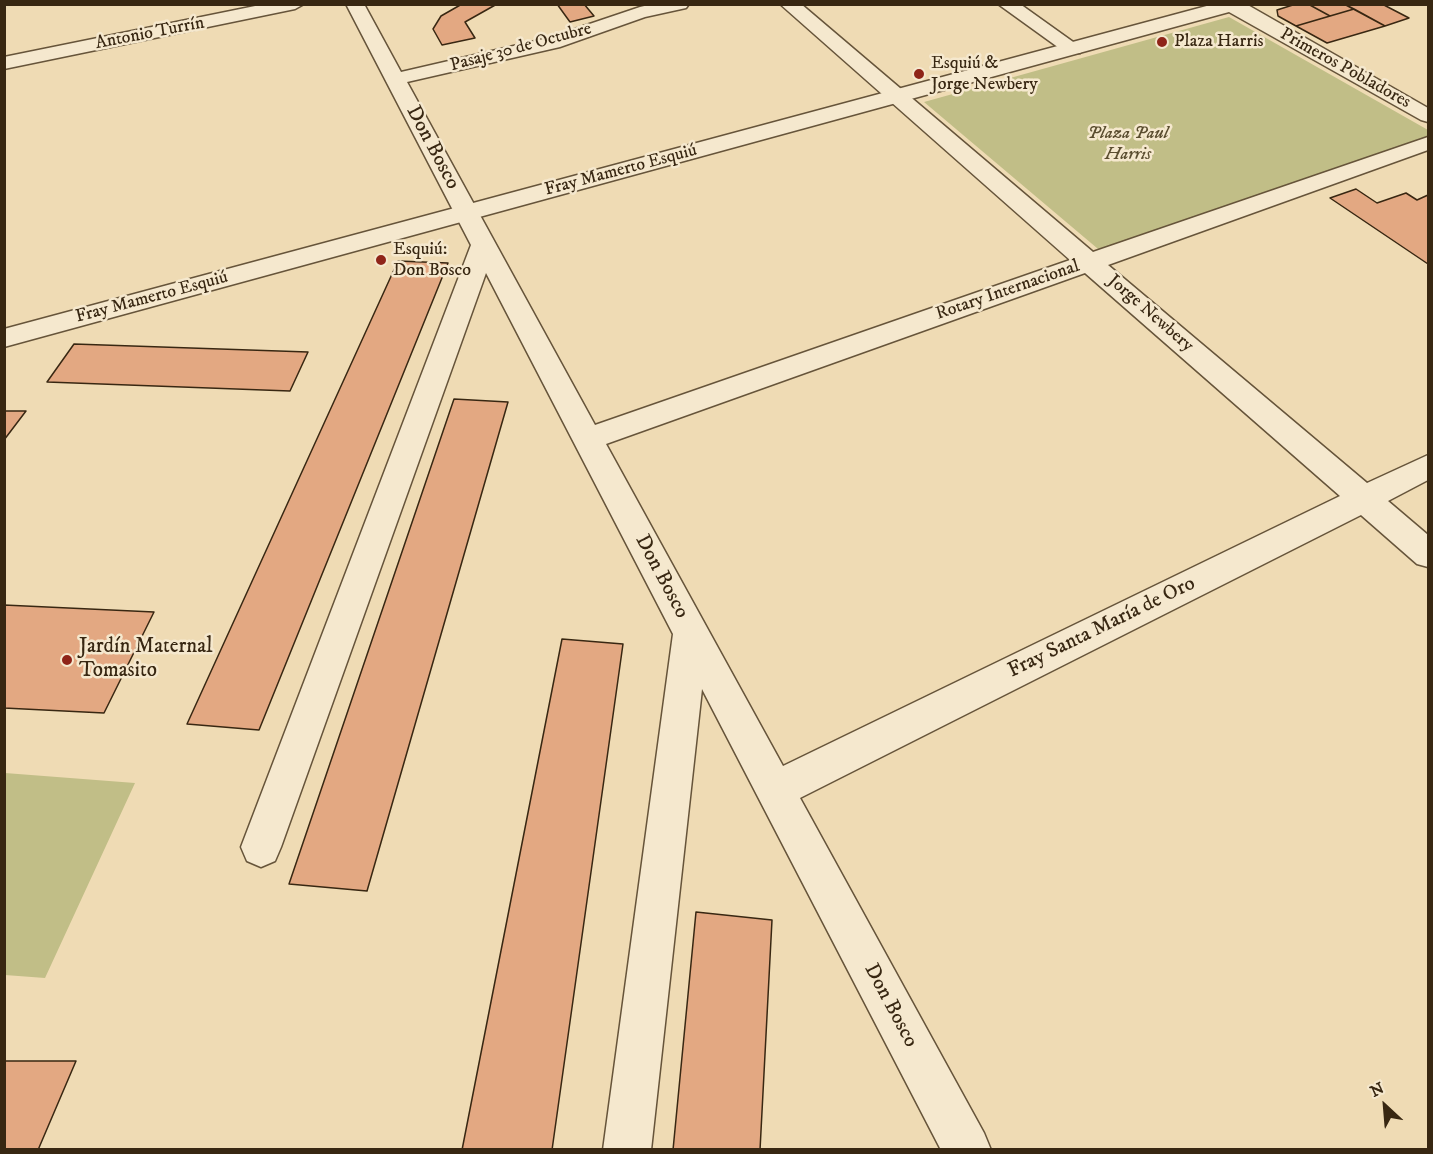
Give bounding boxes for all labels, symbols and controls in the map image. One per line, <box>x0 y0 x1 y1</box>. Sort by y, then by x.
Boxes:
street label: Antonio Turrín <box>94 13 206 55</box>
street label: Pasaje 30 de Octubre <box>448 19 594 77</box>
street label: Primeros Pobladores <box>1276 24 1414 114</box>
place label: Plaza Harris <box>1174 31 1264 53</box>
marker: Plaza Harris <box>1155 35 1169 49</box>
place label: Esquiú & Jorge Newbery <box>931 53 1038 96</box>
marker: Esquiú & Jorge Newbery <box>912 67 926 81</box>
street label: Don Bosco <box>399 102 465 194</box>
park label: Plaza Paul Harris <box>1088 123 1168 166</box>
street label: Fray Mamerto Esquiú <box>543 140 699 202</box>
place label: Esquiú: Don Bosco <box>393 239 471 282</box>
marker: Esquiú: Don Bosco <box>374 253 388 267</box>
street label: Rotary Internacional <box>933 256 1083 326</box>
street label: Fray Mamerto Esquiú <box>74 267 230 329</box>
street label: Jorge Newbery <box>1103 271 1197 357</box>
street label: Don Bosco <box>628 531 694 623</box>
street label: Fray Santa María de Oro <box>1004 572 1200 684</box>
place label: Jardín Maternal Tomasito <box>79 635 213 685</box>
marker: Jardín Maternal Tomasito <box>60 653 74 667</box>
street label: Don Bosco <box>857 960 923 1052</box>
north arrow <box>1355 1076 1415 1136</box>
text: N <box>1367 1078 1387 1102</box>

